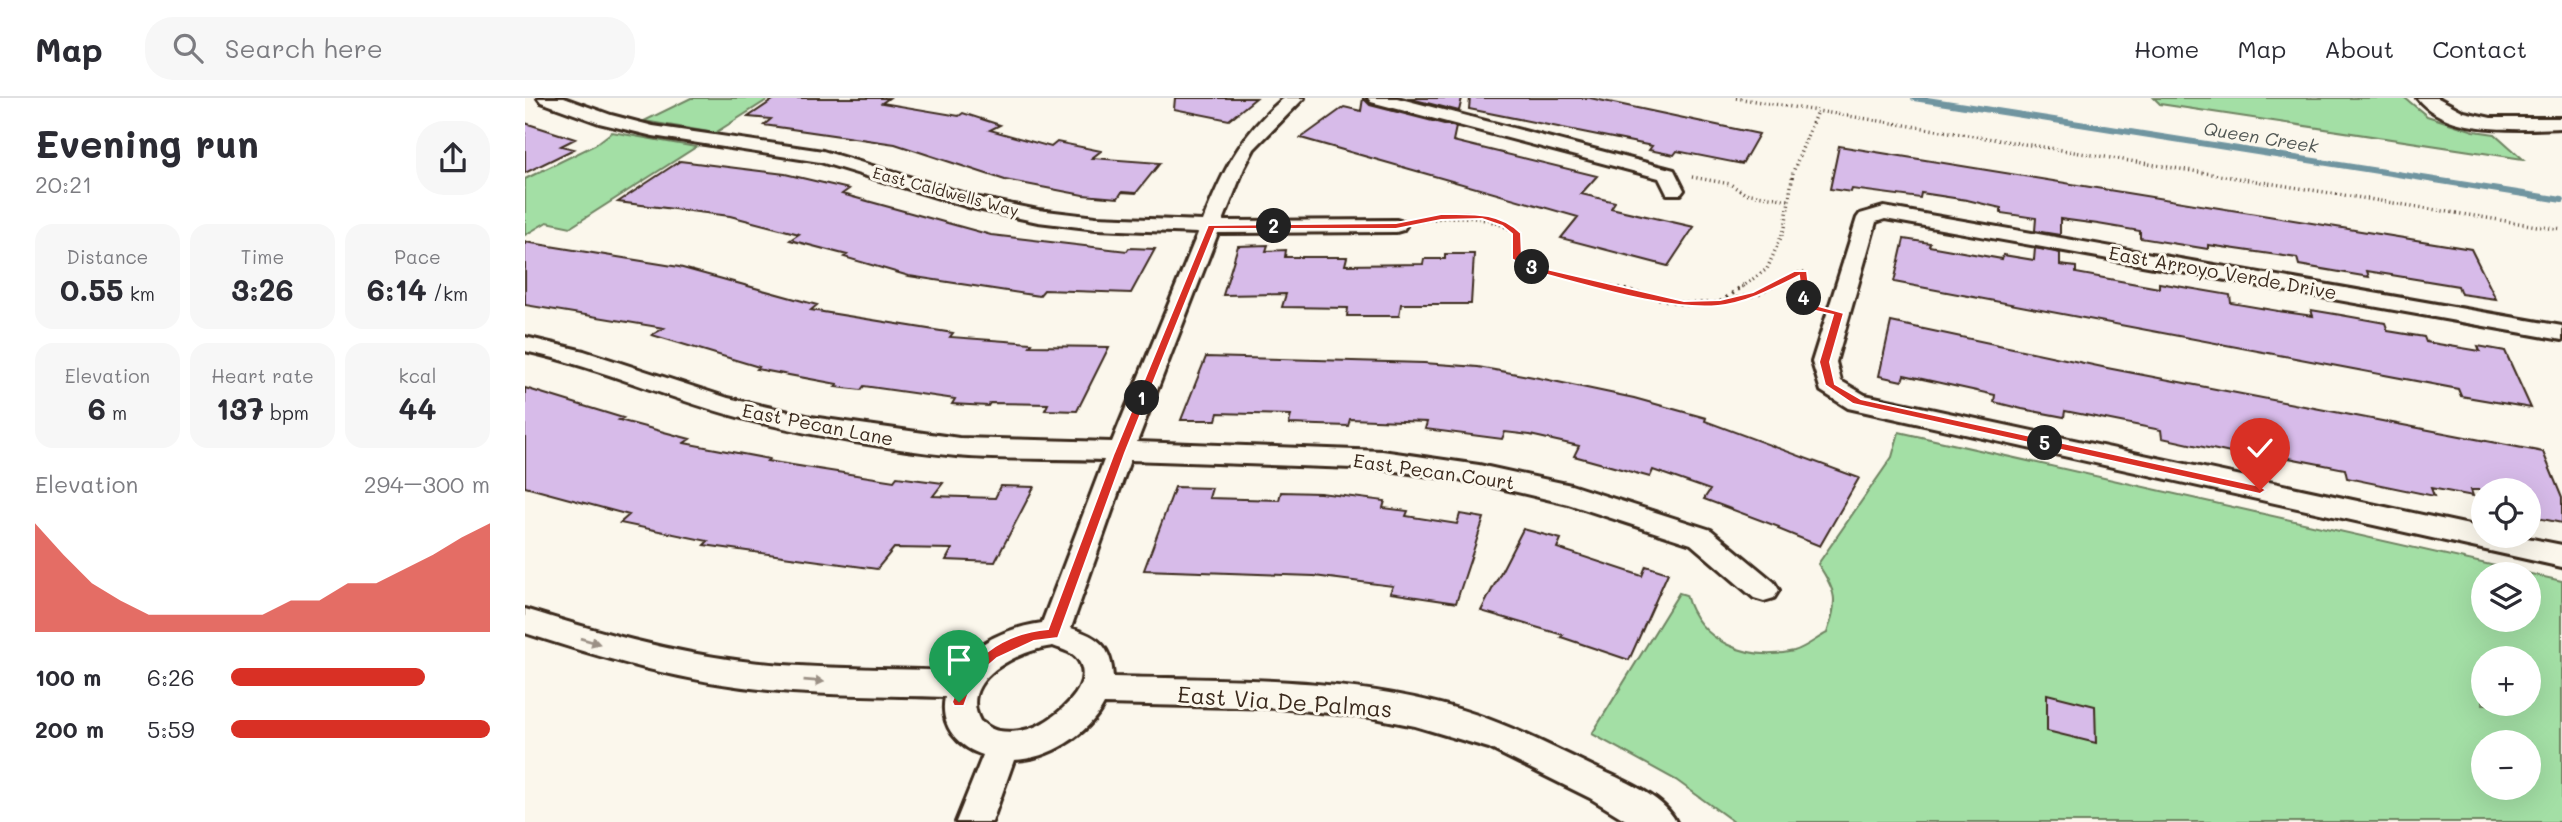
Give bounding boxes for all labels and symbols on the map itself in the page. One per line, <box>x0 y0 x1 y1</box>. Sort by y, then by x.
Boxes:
water label: Queen Creek <box>2202 116 2320 158</box>
street label: East Caldwells Way <box>871 161 1021 221</box>
pin: 2 <box>1257 208 1291 244</box>
street label: East Arroyo Verde Drive <box>2107 240 2339 304</box>
pin: 3 <box>1515 250 1549 284</box>
pin: 4 <box>1787 280 1821 316</box>
pin: 1 <box>1125 380 1159 416</box>
street label: East Pecan Lane <box>740 397 896 451</box>
pin <box>2230 418 2290 490</box>
pin: 5 <box>2027 426 2063 460</box>
street label: East Pecan Court <box>1352 447 1516 495</box>
pin <box>929 630 989 702</box>
one-way arrow <box>580 637 601 647</box>
one-way arrow <box>803 676 825 687</box>
street label: East Via De Palmas <box>1177 679 1393 723</box>

